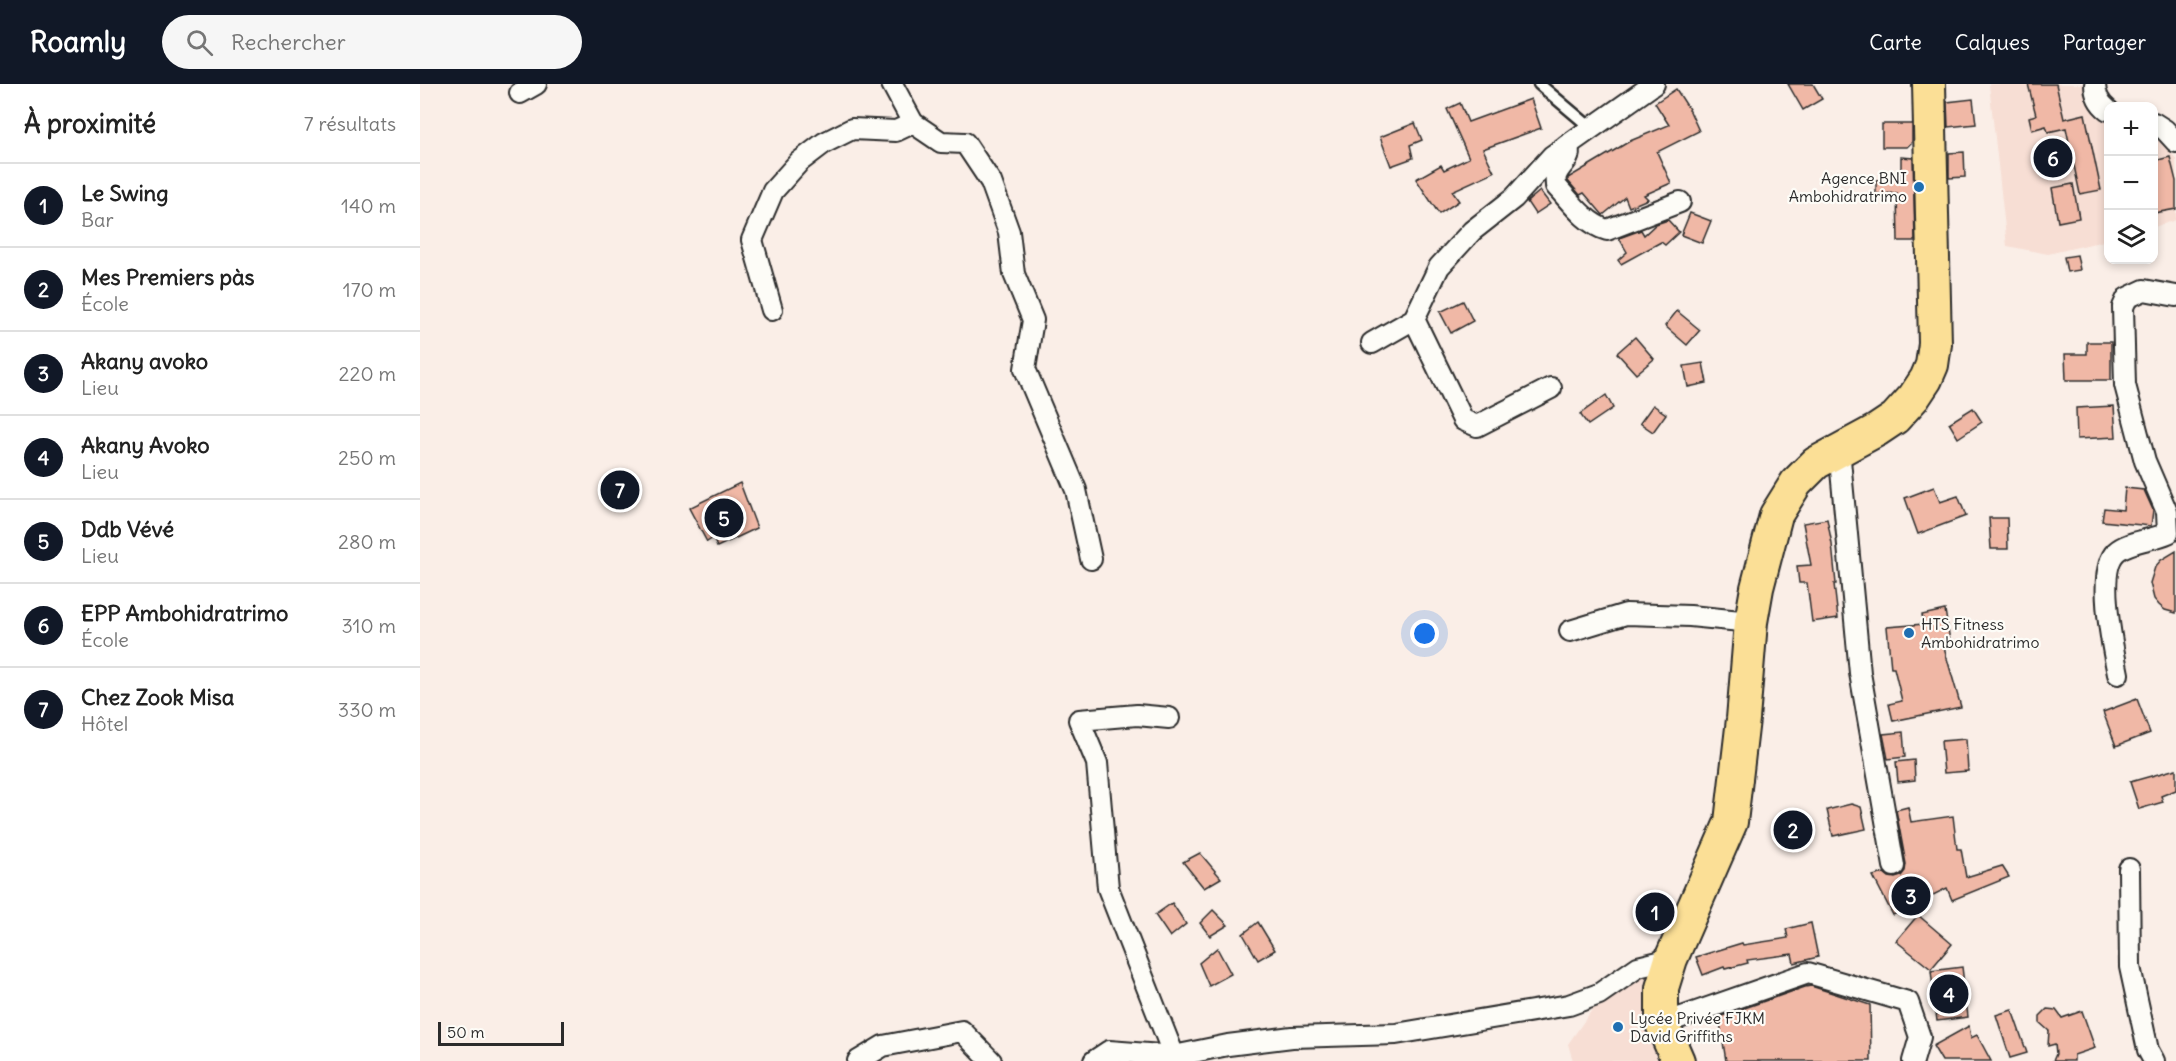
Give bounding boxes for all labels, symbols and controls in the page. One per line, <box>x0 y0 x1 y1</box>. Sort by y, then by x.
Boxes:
search box <box>162 15 582 69</box>
text: Roamly <box>30 24 126 60</box>
icon: search <box>183 26 216 59</box>
text: Rechercher <box>231 28 346 56</box>
text: Carte <box>1869 29 1922 56</box>
text: Calques <box>1955 29 2030 56</box>
text: Partager <box>2063 29 2146 56</box>
map controls <box>2104 102 2158 264</box>
button: + <box>2104 102 2158 156</box>
text: À proximité <box>24 107 156 140</box>
text: 7 résultats <box>304 111 396 136</box>
pin: 6 <box>2034 136 2072 181</box>
button: − <box>2104 156 2158 210</box>
place label: Agence BNI Ambohidratrimo <box>1789 168 1907 206</box>
text: Le Swing <box>81 179 169 207</box>
marker: Agence BNI Ambohidratrimo <box>1912 180 1926 194</box>
text: 1 <box>40 193 47 218</box>
text: 140 m <box>341 193 396 218</box>
text: Bar <box>81 207 114 232</box>
button: layers <box>2104 210 2158 264</box>
text: Mes Premiers pàs <box>81 263 255 291</box>
text: 2 <box>38 277 49 302</box>
text: 170 m <box>343 277 396 302</box>
text: École <box>81 291 129 316</box>
text: Akany avoko <box>81 347 208 375</box>
text: 3 <box>38 361 49 386</box>
text: 220 m <box>339 361 396 386</box>
text: Lieu <box>81 375 119 400</box>
text: Akany Avoko <box>81 431 210 459</box>
text: 4 <box>38 445 49 470</box>
text: 250 m <box>338 445 396 470</box>
text: Lieu <box>81 459 119 484</box>
pin: 7 <box>600 468 640 512</box>
pin: 5 <box>704 496 744 540</box>
text: Ddb Vévé <box>81 515 174 543</box>
text: 5 <box>38 529 49 554</box>
text: 280 m <box>338 529 396 554</box>
text: Lieu <box>81 543 119 568</box>
text: EPP Ambohidratrimo <box>81 599 288 627</box>
text: 6 <box>38 613 49 638</box>
text: 310 m <box>341 613 396 638</box>
place label: HTS Fitness Ambohidratrimo <box>1921 614 2039 652</box>
your location <box>1410 619 1439 648</box>
marker: HTS Fitness Ambohidratrimo <box>1902 626 1916 640</box>
text: École <box>81 627 129 652</box>
text: Chez Zook Misa <box>81 683 234 711</box>
text: 7 <box>39 697 48 722</box>
text: 330 m <box>338 697 396 722</box>
text: Hôtel <box>81 711 128 736</box>
pin: 2 <box>1774 808 1812 852</box>
pin: 3 <box>1892 874 1930 918</box>
pin: 1 <box>1636 890 1674 934</box>
pin: 4 <box>1930 972 1969 1016</box>
place label: Lycée Privée FJKM David Griffiths <box>1630 1008 1765 1046</box>
scale bar <box>438 1019 564 1046</box>
marker: Lycée Privée FJKM David Griffiths <box>1611 1020 1625 1034</box>
text: 50 m <box>447 1022 485 1042</box>

